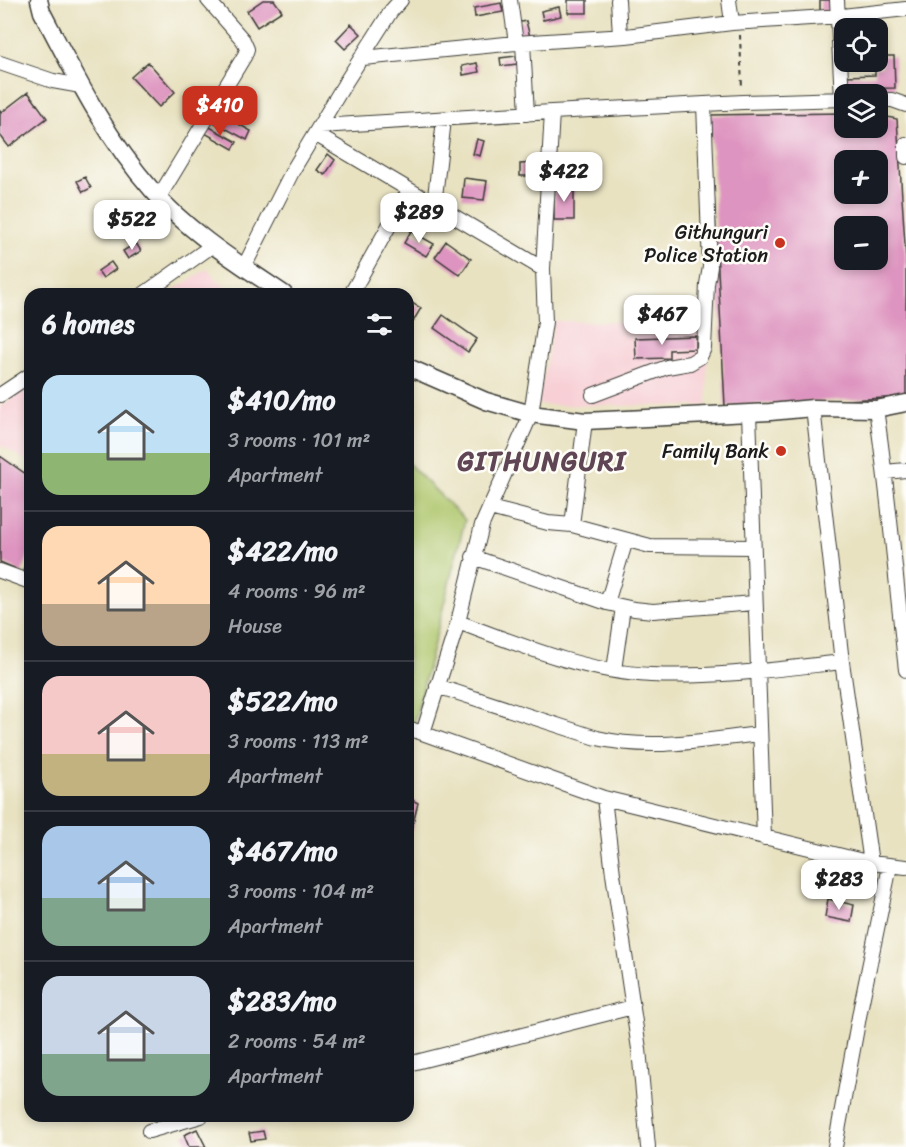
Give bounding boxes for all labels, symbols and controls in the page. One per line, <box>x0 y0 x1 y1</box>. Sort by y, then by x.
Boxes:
map controls <box>834 18 888 270</box>
button: locate <box>834 18 888 72</box>
button: layers <box>834 84 888 138</box>
pin: $410 <box>184 86 256 137</box>
text: $410 <box>196 88 244 123</box>
button: + <box>834 150 888 204</box>
pin: $422 <box>528 152 600 203</box>
text: $422 <box>539 154 589 189</box>
pin: $289 <box>383 193 455 244</box>
text: $289 <box>394 195 444 230</box>
pin: $522 <box>96 200 168 251</box>
text: $522 <box>108 202 156 237</box>
place label: Githunguri Police Station <box>644 215 769 273</box>
button: − <box>834 216 888 270</box>
marker: Githunguri Police Station <box>773 236 787 250</box>
pin: $467 <box>626 295 698 346</box>
text: $467 <box>638 297 686 332</box>
text: 6 homes <box>42 301 134 347</box>
icon: filters <box>363 308 396 341</box>
text: $410/mo <box>228 377 335 423</box>
icon: home <box>90 399 162 471</box>
text: 3 rooms · 101 m² <box>228 423 370 458</box>
place label: Family Bank <box>662 434 769 469</box>
district label: GITHUNGURI <box>457 438 628 484</box>
marker: Family Bank <box>774 444 788 458</box>
text: Apartment <box>228 458 322 493</box>
text: $422/mo <box>228 528 338 574</box>
icon: home <box>90 550 162 622</box>
text: 4 rooms · 96 m² <box>228 574 366 609</box>
text: House <box>228 609 282 644</box>
text: $522/mo <box>228 678 337 724</box>
icon: home <box>90 700 162 772</box>
text: 3 rooms · 113 m² <box>228 724 369 759</box>
text: Apartment <box>228 759 322 794</box>
text: $467/mo <box>228 828 337 874</box>
icon: home <box>90 850 162 922</box>
pin: $283 <box>803 860 875 911</box>
text: $283 <box>815 862 863 897</box>
text: 3 rooms · 104 m² <box>228 874 374 909</box>
text: Apartment <box>228 909 322 944</box>
text: $283/mo <box>228 978 337 1024</box>
icon: home <box>90 1000 162 1072</box>
text: 2 rooms · 54 m² <box>228 1024 366 1059</box>
text: Apartment <box>228 1059 322 1094</box>

